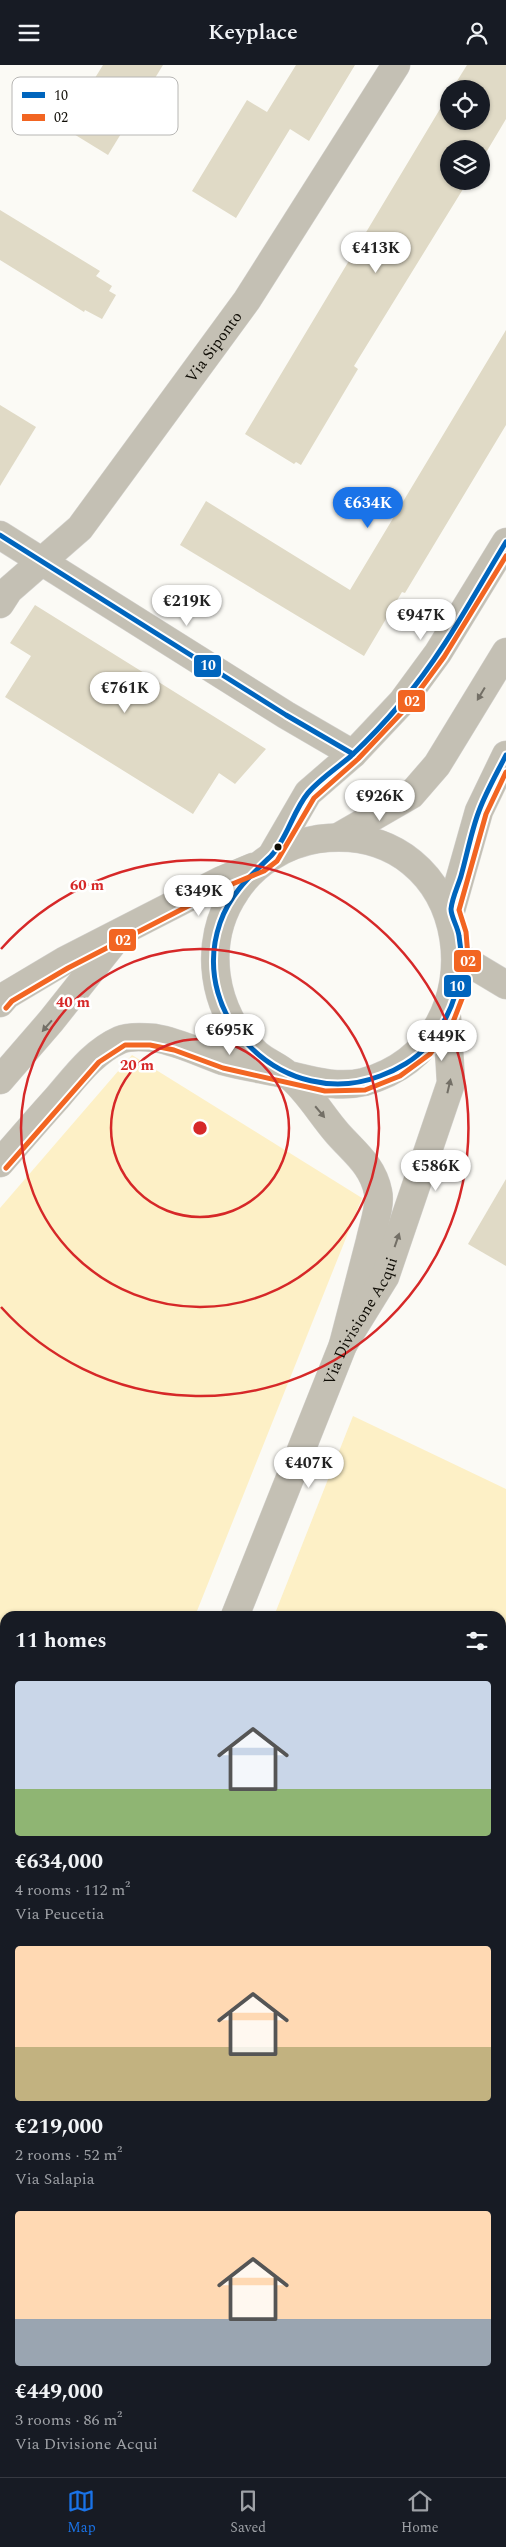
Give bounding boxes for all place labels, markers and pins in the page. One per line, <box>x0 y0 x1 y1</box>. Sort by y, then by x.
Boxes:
pin: €413K <box>341 231 411 274</box>
pin: €634K <box>333 487 403 529</box>
pin: €219K <box>152 585 222 627</box>
pin: €947K <box>386 599 456 641</box>
pin: €761K <box>90 671 160 714</box>
pin: €926K <box>345 779 415 822</box>
unlabelled marker <box>273 842 283 852</box>
pin: €349K <box>164 875 234 917</box>
pin: €695K <box>195 1013 265 1056</box>
pin: €449K <box>407 1019 477 1062</box>
centre of rings <box>191 1119 209 1137</box>
pin: €586K <box>401 1149 471 1192</box>
pin: €407K <box>274 1447 344 1489</box>

